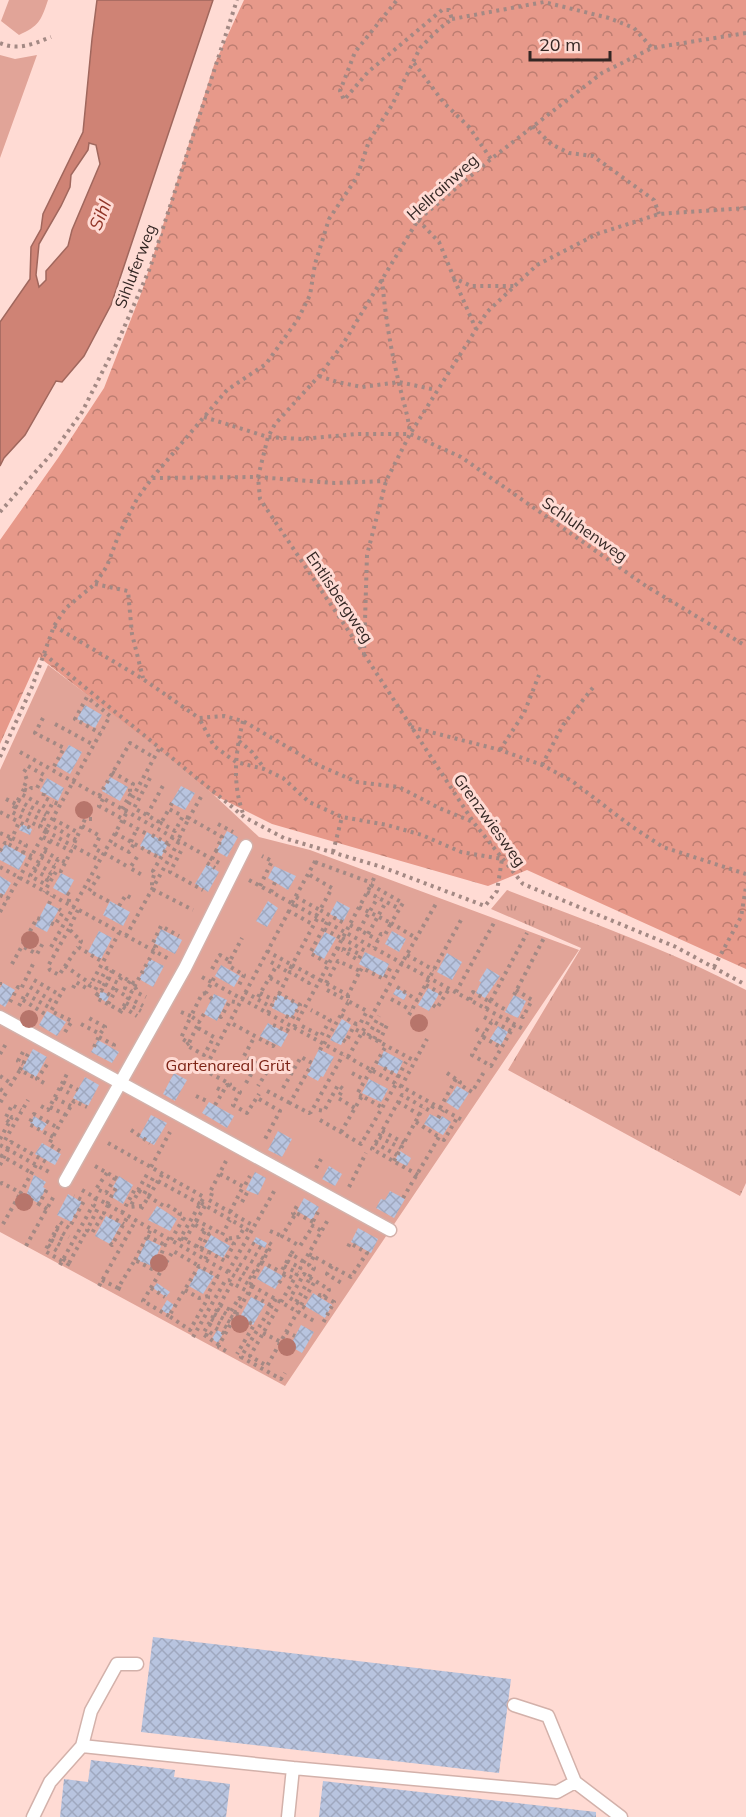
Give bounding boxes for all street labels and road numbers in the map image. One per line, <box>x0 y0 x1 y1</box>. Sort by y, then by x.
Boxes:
street label: Hellrainweg <box>402 150 482 224</box>
street label: Sihluferweg <box>110 221 160 311</box>
street label: Schluhenweg <box>538 492 632 566</box>
street label: Entlisbergweg <box>302 548 378 646</box>
street label: Grenzwiesweg <box>450 770 530 870</box>

